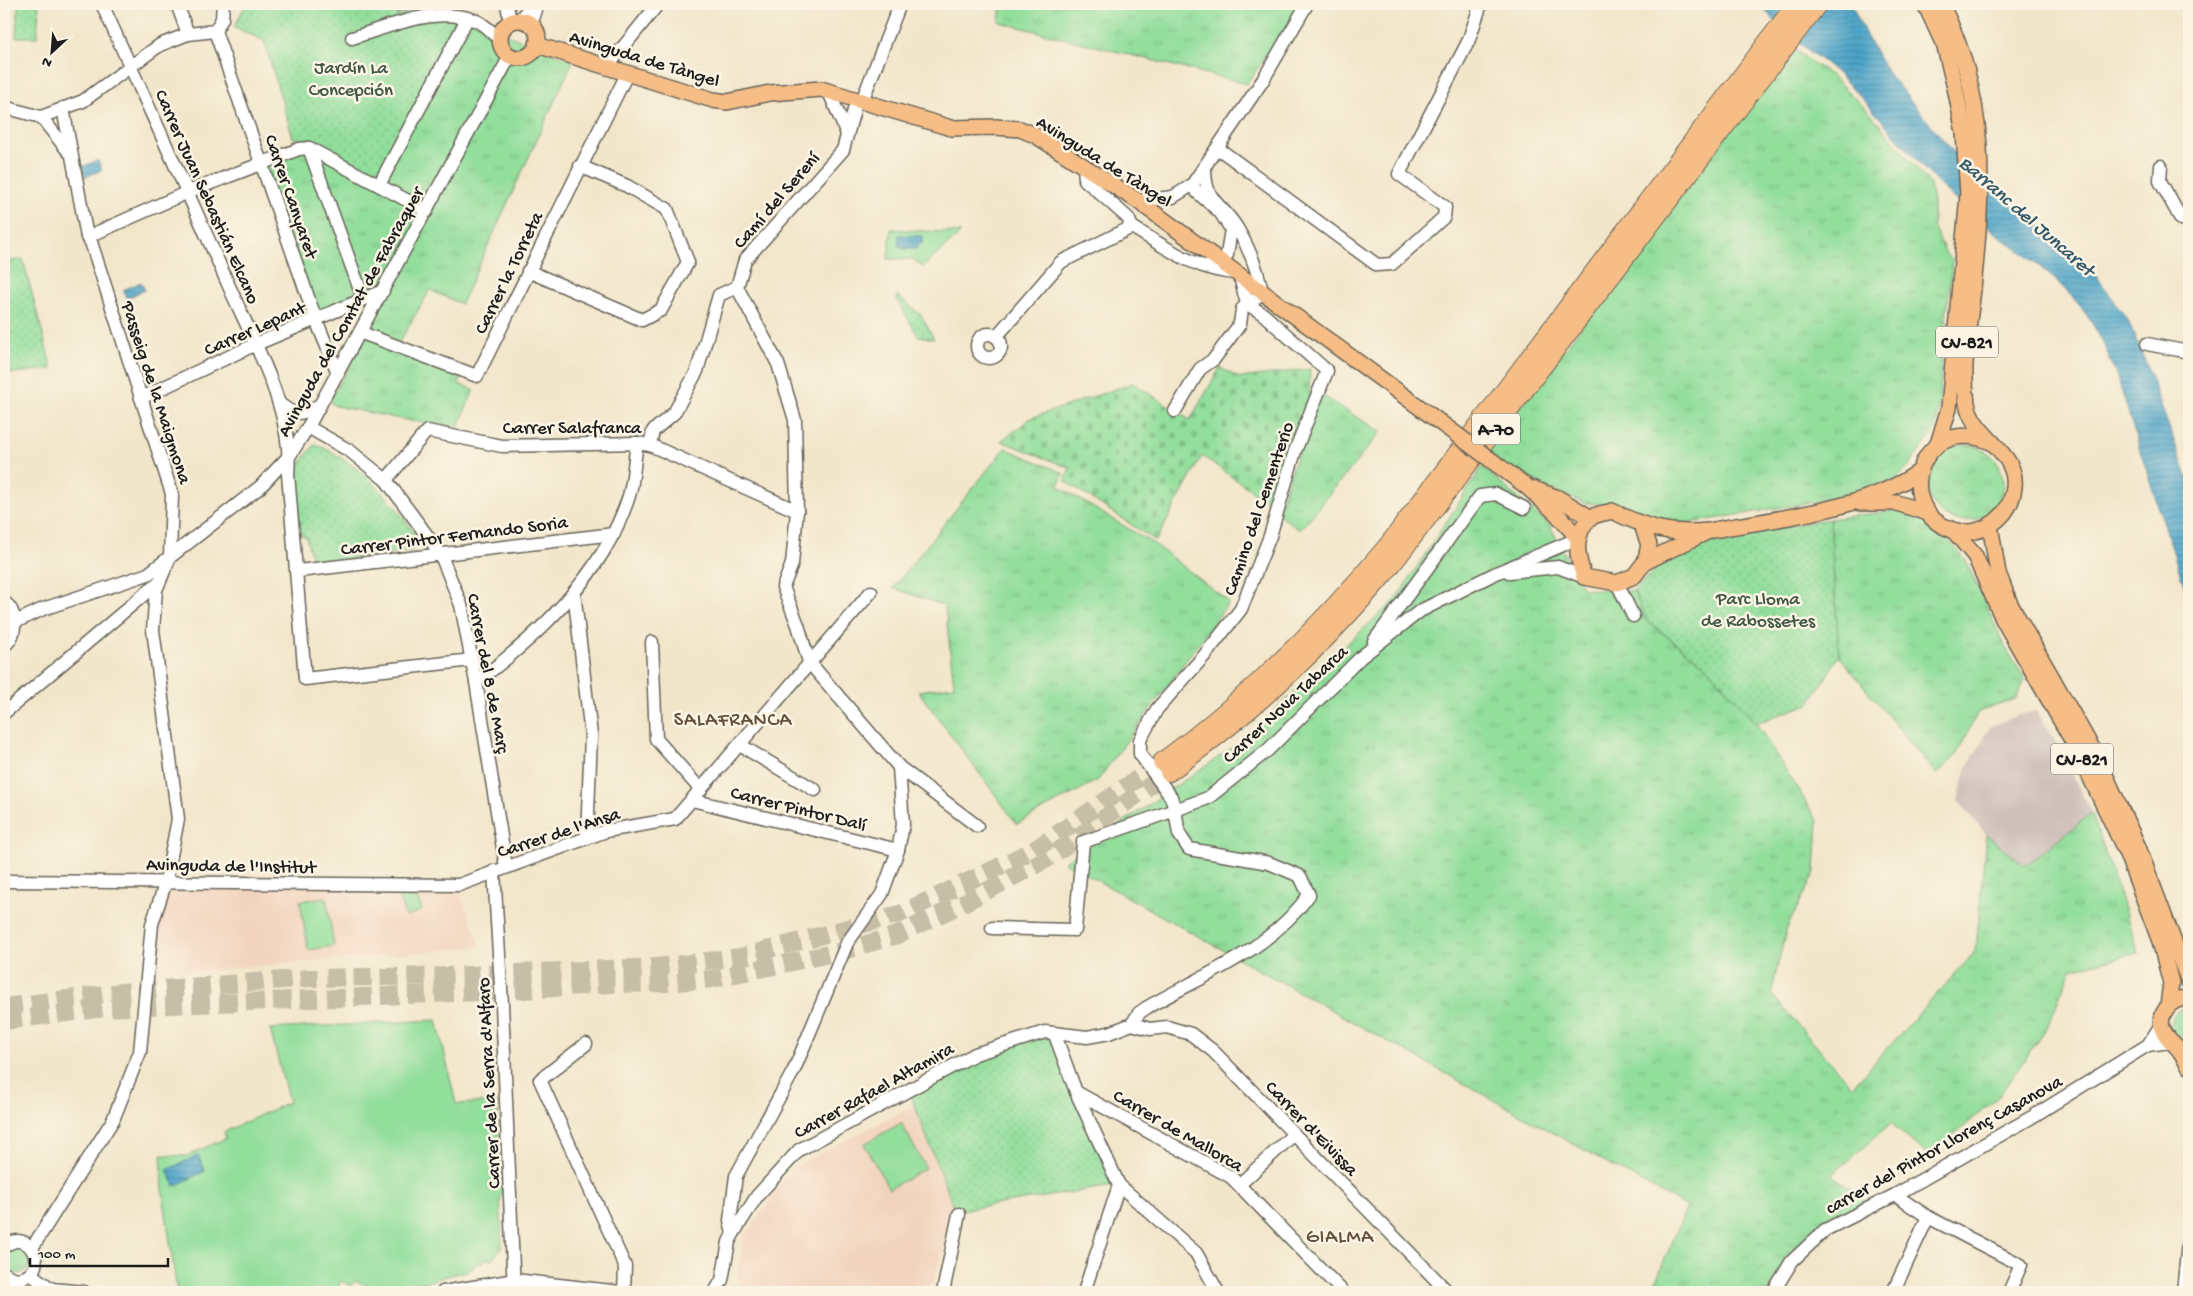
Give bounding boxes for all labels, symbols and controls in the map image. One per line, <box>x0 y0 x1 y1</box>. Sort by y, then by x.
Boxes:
street label: Avinguda de Tàngel <box>566 27 722 94</box>
north arrow <box>28 28 78 78</box>
text: N <box>40 52 55 71</box>
park label: Jardín La Concepción <box>309 58 393 103</box>
street label: Carrer Juan Sebastián Elcano <box>148 87 264 308</box>
street label: Avinguda de Tàngel <box>1031 112 1175 214</box>
street label: Carrer Canyaret <box>258 132 322 264</box>
street label: Camí del Serení <box>729 147 827 254</box>
water label: Barranc del Juncaret <box>1953 153 2101 285</box>
street label: Avinguda del Comtat de Fabraquer <box>274 182 432 442</box>
street label: Carrer la Torreta <box>471 207 550 338</box>
street label: Carrer Lepant <box>201 297 312 363</box>
street label: Passeig de la Maigmona <box>114 298 195 489</box>
road number: CV-821 <box>1936 327 1998 358</box>
road number: A-70 <box>1472 414 1520 444</box>
street label: Carrer Salafranca <box>503 418 643 441</box>
street label: Camino del Cementerio <box>1220 419 1301 599</box>
street label: Carrer Pintor Fernando Soria <box>340 512 571 563</box>
park label: Parc Lloma de Rabossetes <box>1701 589 1816 634</box>
street label: Carrer del 8 de Març <box>460 592 513 756</box>
street label: Carrer Nova Tabarca <box>1219 641 1355 770</box>
district label: SALAFRANCA <box>674 710 792 733</box>
road number: CV-821 <box>2051 744 2113 774</box>
street label: Carrer Pintor Dalí <box>728 782 869 839</box>
street label: Carrer de l'Ansa <box>495 803 625 865</box>
street label: Avinguda de l'Institut <box>146 855 318 881</box>
street label: Carrer de la Serra d'Alfaro <box>473 977 508 1189</box>
street label: Carrer Rafael Altamira <box>791 1038 960 1146</box>
street label: carrer del Pintor Llorenç Casanova <box>1822 1071 2068 1221</box>
street label: Carrer d'Eivissa <box>1259 1077 1363 1183</box>
street label: Carrer de Mallorca <box>1108 1085 1248 1179</box>
district label: GIALMA <box>1306 1227 1374 1250</box>
scale bar <box>30 1236 168 1268</box>
text: 100 m <box>37 1246 76 1264</box>

